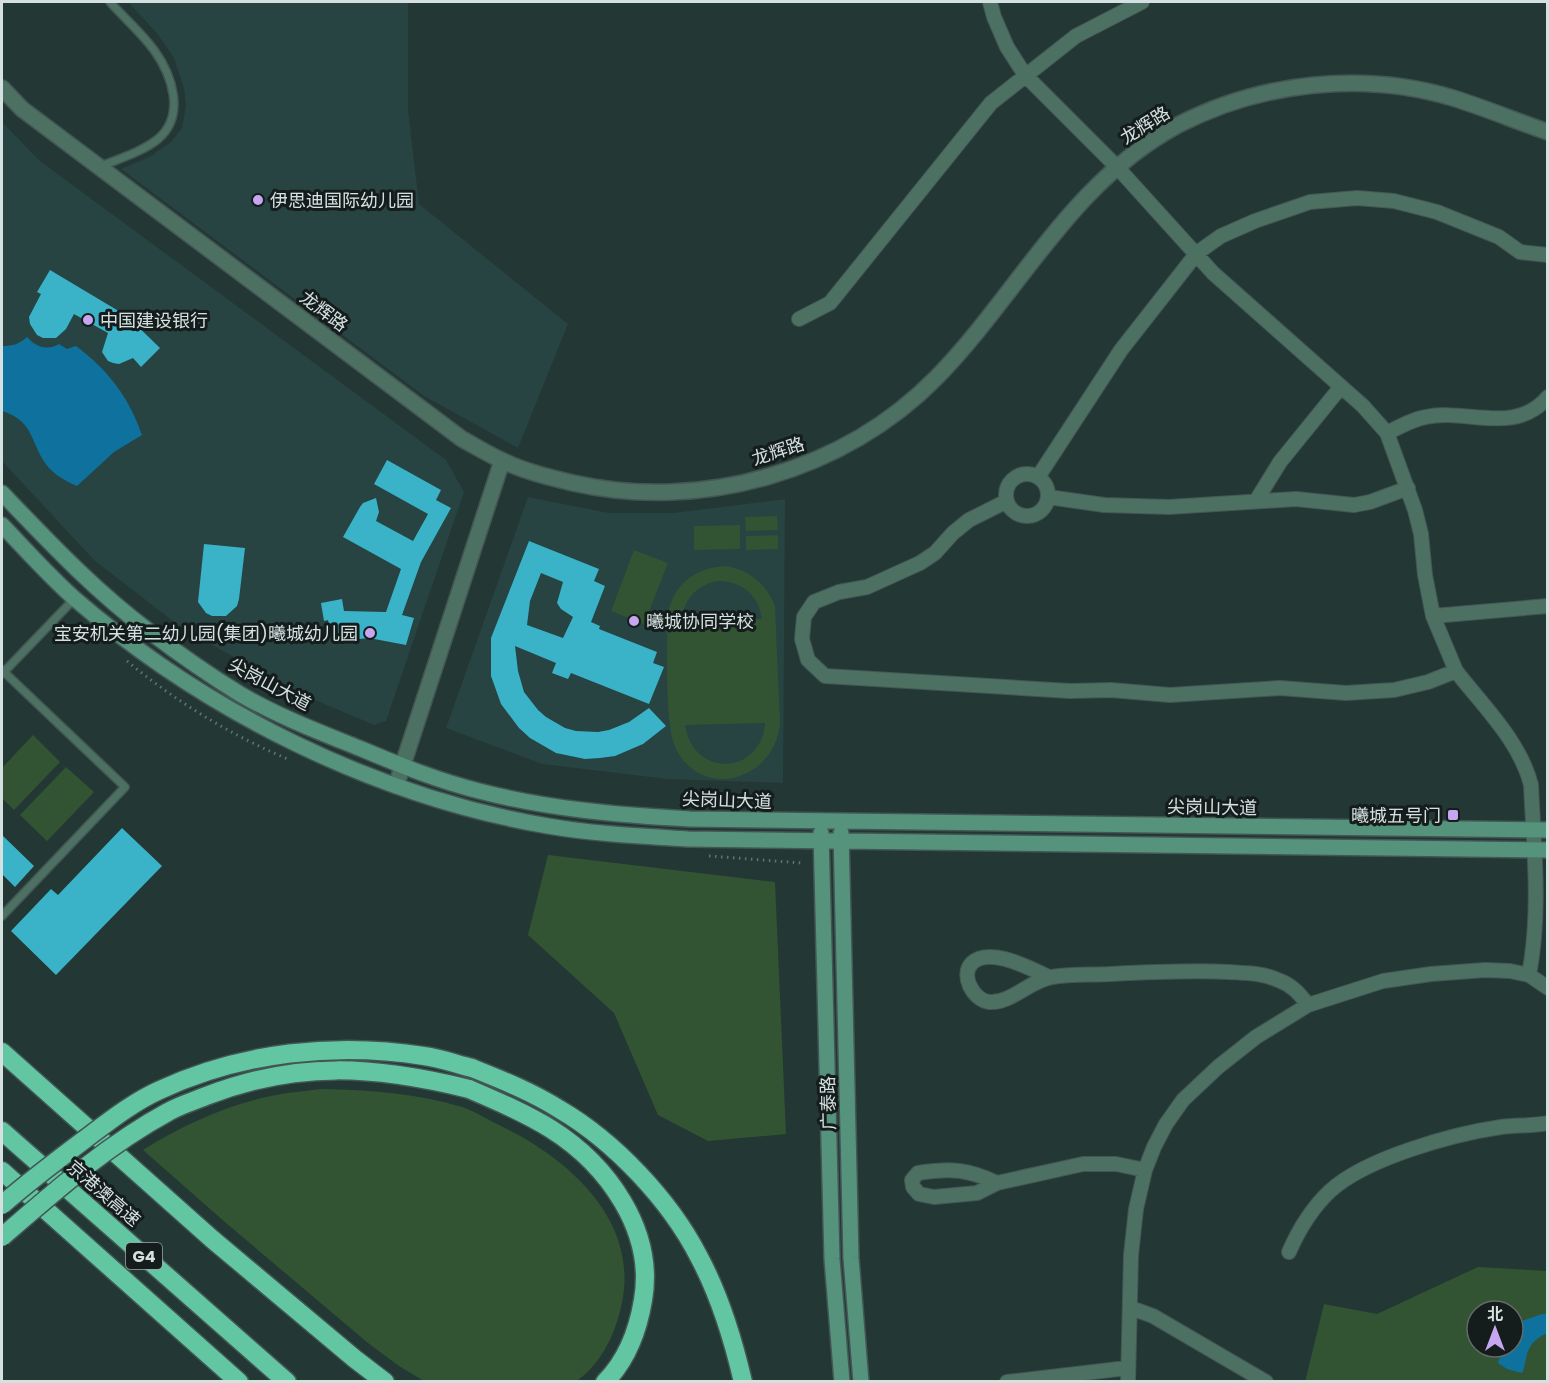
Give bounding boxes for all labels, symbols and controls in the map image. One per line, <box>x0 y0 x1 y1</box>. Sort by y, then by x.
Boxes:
street label: 龙辉路 <box>1115 100 1175 150</box>
place label: 伊思迪国际幼儿园 <box>270 188 414 213</box>
marker: 伊思迪国际幼儿园 <box>251 193 265 207</box>
street label: 龙辉路 <box>295 285 353 337</box>
place label: 中国建设银行 <box>100 308 208 333</box>
marker: 中国建设银行 <box>81 313 95 327</box>
street label: 龙辉路 <box>748 431 808 471</box>
place label: 曦城协同学校 <box>646 609 754 634</box>
marker: 曦城协同学校 <box>627 614 641 628</box>
place label: 宝安机关第二幼儿园(集团)曦城幼儿园 <box>54 621 358 646</box>
marker: 宝安机关第二幼儿园(集团)曦城幼儿园 <box>363 626 377 640</box>
street label: 尖岗山大道 <box>224 652 316 716</box>
street label: 尖岗山大道 <box>682 786 772 814</box>
street label: 尖岗山大道 <box>1167 794 1257 820</box>
place label: 曦城五号门 <box>1351 803 1441 828</box>
marker: 曦城五号门 <box>1446 808 1460 822</box>
street label: 广泰路 <box>815 1076 841 1130</box>
street label: 京港澳高速 <box>62 1154 146 1232</box>
road number: G4 <box>126 1243 162 1269</box>
north arrow <box>1465 1299 1525 1359</box>
text: 北 <box>1487 1303 1503 1326</box>

